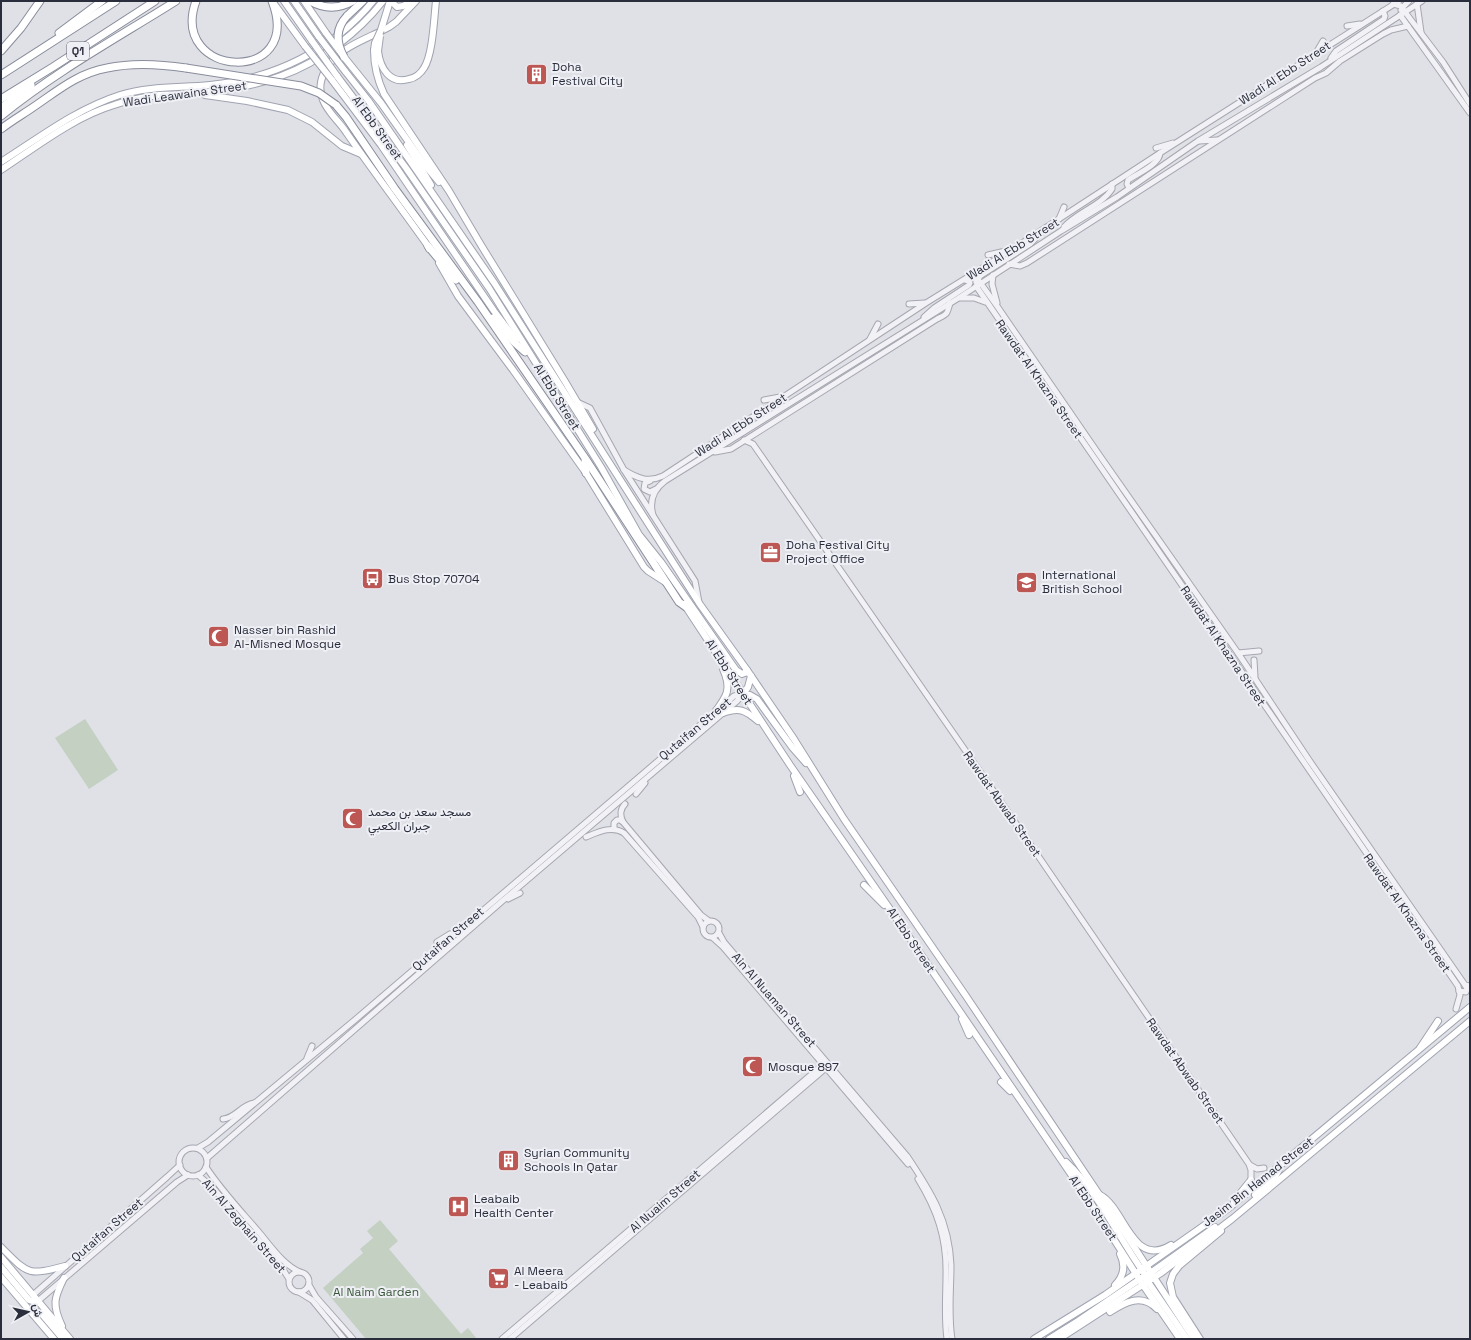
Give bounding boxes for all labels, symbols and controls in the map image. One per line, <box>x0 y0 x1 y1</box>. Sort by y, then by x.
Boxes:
street label: Wadi Al Ebb Street <box>1236 37 1334 109</box>
road number: Q1 <box>67 42 89 60</box>
place label: Doha Festival City <box>552 59 623 89</box>
building icon: Doha Festival City <box>524 61 550 87</box>
street label: Wadi Leawaina Street <box>122 77 248 111</box>
street label: Al Ebb Street <box>348 93 406 163</box>
street label: Wadi Al Ebb Street <box>964 214 1062 284</box>
street label: Rawdat Al Khazna Street <box>992 316 1086 442</box>
street label: Al Ebb Street <box>530 361 584 433</box>
street label: Wadi Al Ebb Street <box>692 389 790 461</box>
place label: Doha Festival City Project Office <box>786 537 890 567</box>
office icon: Doha Festival City Project Office <box>757 539 783 565</box>
bus stop icon: Bus Stop 70704 <box>359 566 385 592</box>
place label: International British School <box>1042 567 1122 597</box>
school or university icon: International British School <box>1014 569 1040 595</box>
place label: Bus Stop 70704 <box>388 571 480 587</box>
street label: Rawdat Al Khazna Street <box>1177 583 1269 709</box>
place label: Nasser bin Rashid Al-Misned Mosque <box>234 622 341 652</box>
mosque icon: Nasser bin Rashid Al-Misned Mosque <box>205 624 231 650</box>
street label: Al Ebb Street <box>702 636 756 708</box>
street label: Qutaifan Street <box>655 694 735 764</box>
street label: Rawdat Abwab Street <box>959 748 1045 860</box>
place label: مسجد سعد بن محمد جبران الكعبي <box>368 804 471 836</box>
mosque icon: مسجد سعد بن محمد جبران الكعبي <box>340 806 366 832</box>
street label: Rawdat Al Khazna Street <box>1360 850 1454 976</box>
street label: Qutaifan Street <box>409 903 487 975</box>
street label: Al Ebb Street <box>883 904 939 976</box>
street label: Ain Al Nuaman Street <box>728 949 820 1051</box>
street label: Rawdat Abwab Street <box>1142 1015 1228 1127</box>
mosque icon: Mosque 897 <box>739 1054 765 1080</box>
place label: Mosque 897 <box>768 1059 839 1075</box>
street label: Jasim Bin Hamad Street <box>1199 1134 1317 1230</box>
place label: Syrian Community Schools In Qatar <box>524 1145 630 1175</box>
building icon: Syrian Community Schools In Qatar <box>496 1147 522 1173</box>
street label: Al Nuaim Street <box>626 1166 704 1236</box>
street label: Al Ebb Street <box>1065 1172 1121 1244</box>
street label: Ain Al Zeghain Street <box>199 1175 289 1277</box>
place label: Leabaib Health Center <box>474 1191 554 1221</box>
hospital icon: Leabaib Health Center <box>445 1193 471 1219</box>
street label: Qutaifan Street <box>68 1194 146 1266</box>
place label: Al Meera - Leabaib <box>514 1263 568 1293</box>
supermarket icon: Al Meera - Leabaib <box>485 1265 511 1291</box>
park label: Al Naim Garden <box>333 1284 419 1300</box>
north arrow <box>8 1292 48 1332</box>
text: ش <box>30 1303 46 1318</box>

